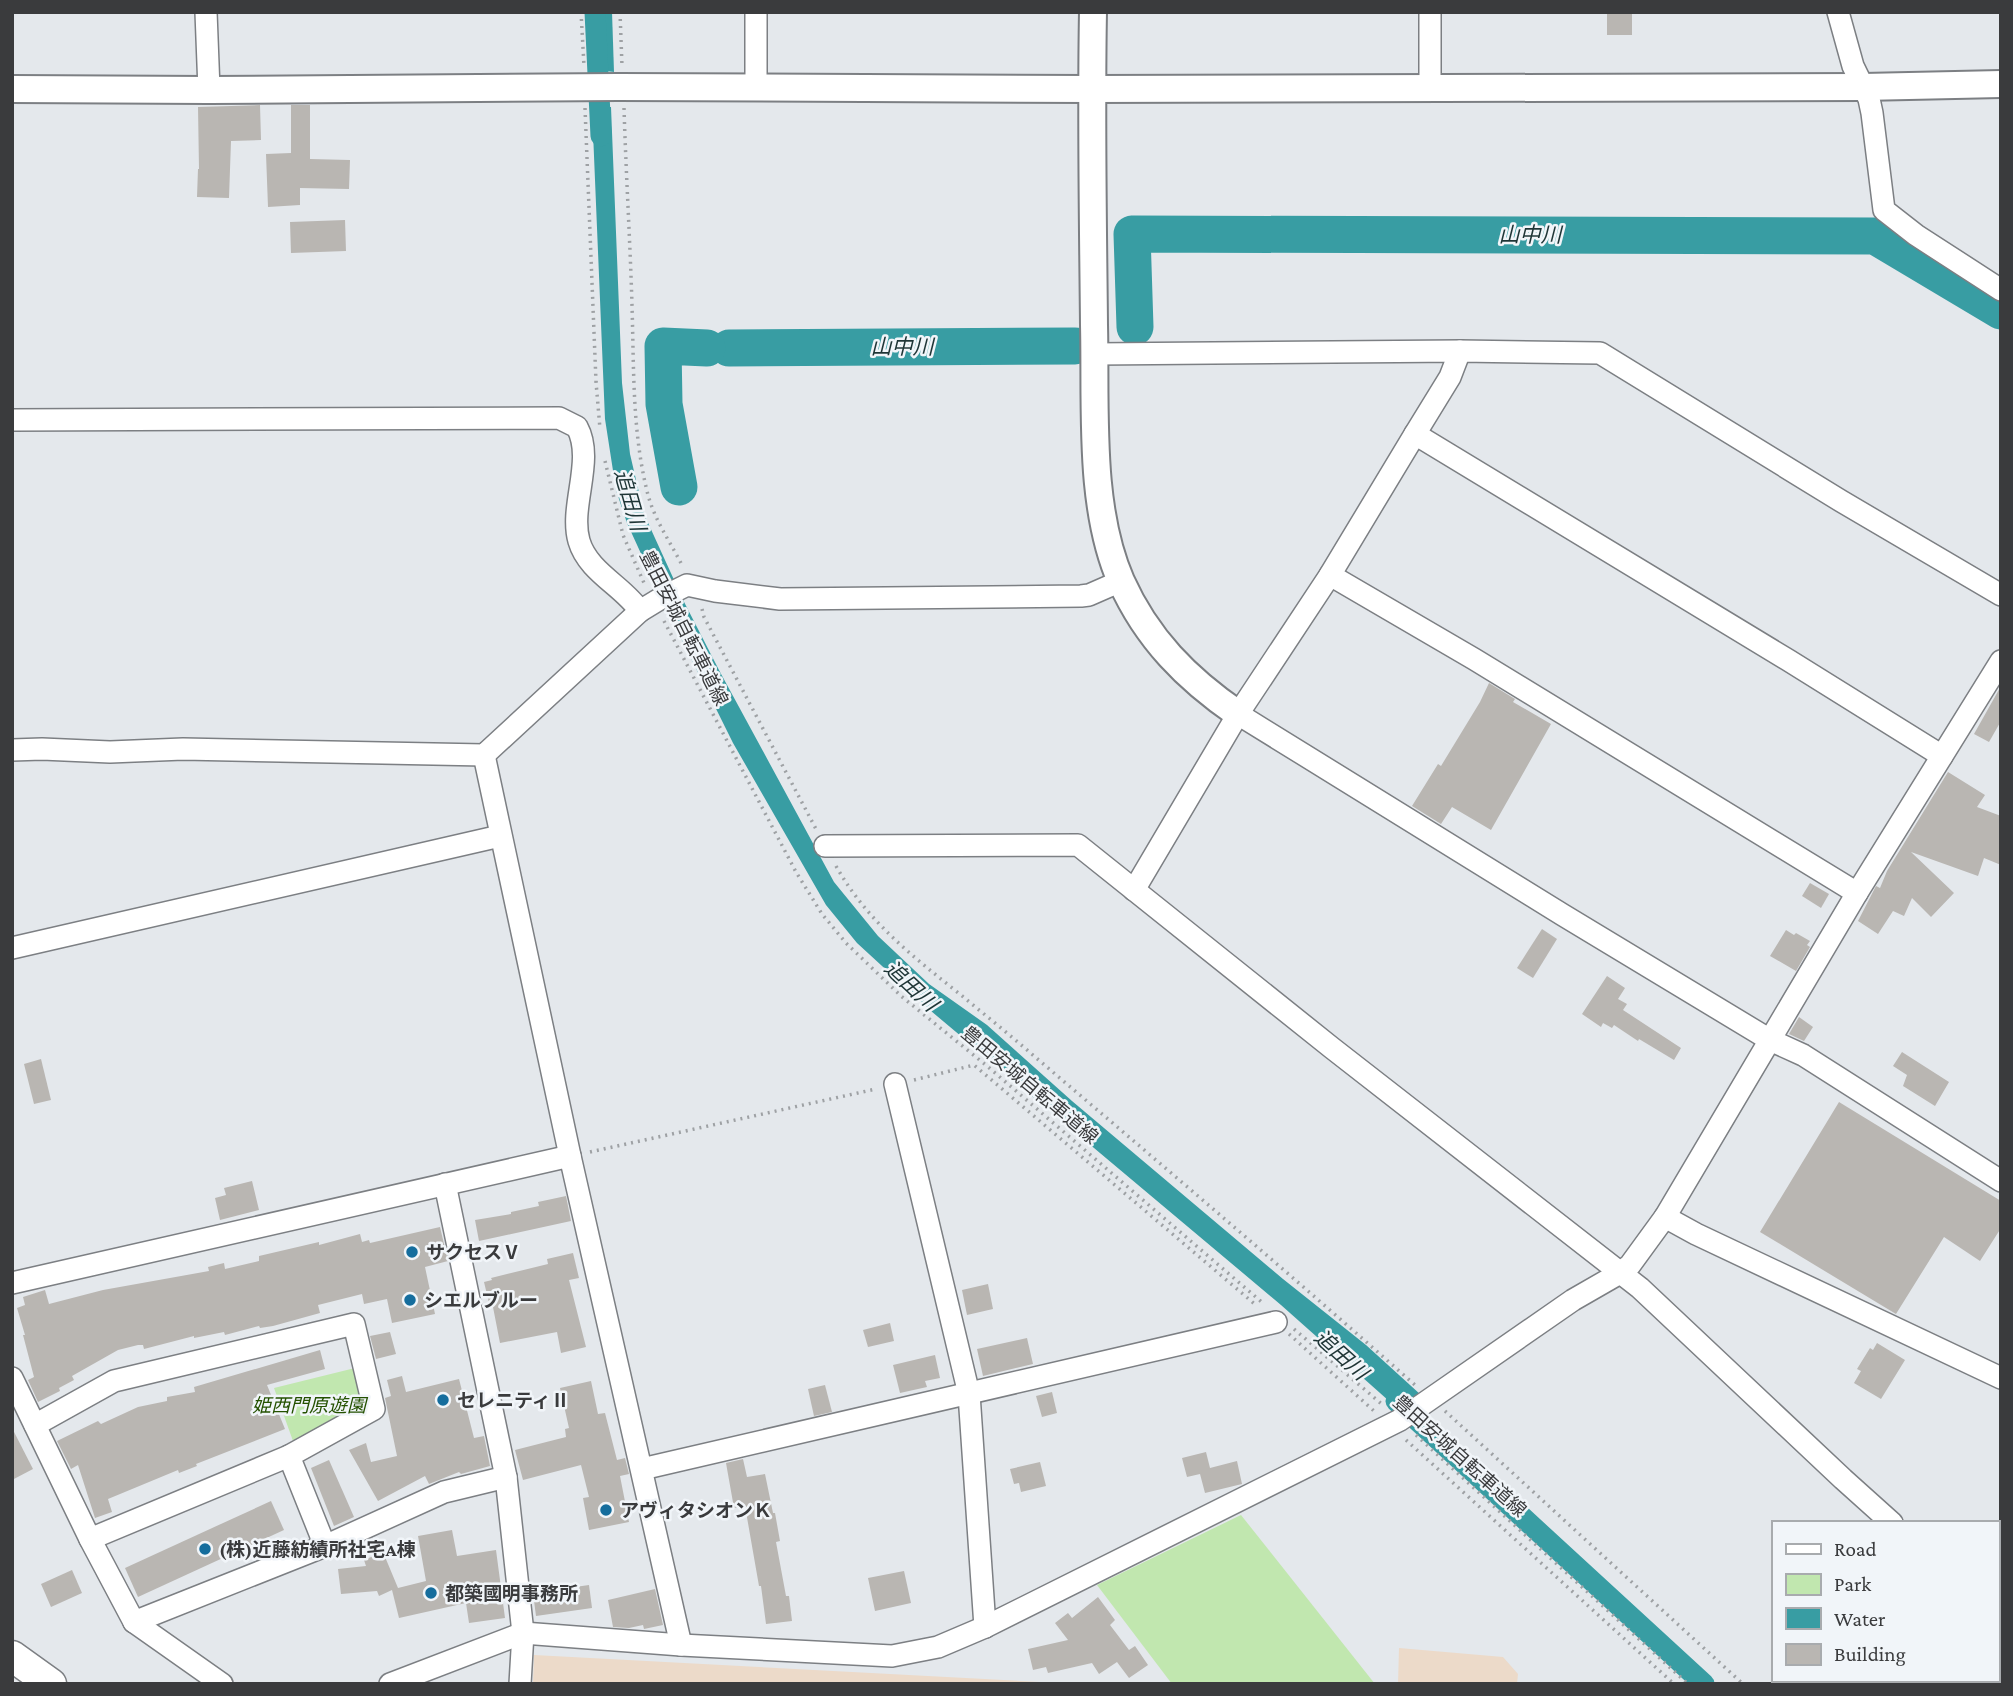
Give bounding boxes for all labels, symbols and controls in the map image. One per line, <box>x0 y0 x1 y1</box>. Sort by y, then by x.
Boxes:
water label: 山中川 <box>1499 223 1563 247</box>
water label: 山中川 <box>871 335 935 359</box>
water label: 追田川 <box>610 466 651 536</box>
street label: 豊田安城自転車道線 <box>636 547 732 709</box>
water label: 追田川 <box>880 956 944 1018</box>
street label: 豊田安城自転車道線 <box>958 1022 1102 1148</box>
place label: サクセスⅤ <box>426 1242 521 1263</box>
marker: サクセスⅤ <box>404 1244 420 1260</box>
place label: シエルブルー <box>424 1290 538 1311</box>
marker: シエルブルー <box>402 1292 418 1308</box>
water label: 追田川 <box>1310 1325 1374 1386</box>
place label: セレニティⅡ <box>457 1390 570 1411</box>
street label: 豊田安城自転車道線 <box>1389 1391 1531 1521</box>
marker: セレニティⅡ <box>435 1392 451 1408</box>
park label: 姫西門原遊園 <box>252 1395 369 1416</box>
place label: アヴィタシオンＫ <box>620 1500 772 1521</box>
marker: アヴィタシオンＫ <box>598 1502 614 1518</box>
legend <box>1772 1521 1999 1682</box>
text: Road <box>1834 1537 1877 1561</box>
place label: (株)近藤紡績所社宅A棟 <box>219 1539 416 1561</box>
marker: (株)近藤紡績所社宅A棟 <box>197 1541 213 1557</box>
text: Park <box>1834 1572 1871 1596</box>
place label: 都築國明事務所 <box>445 1583 578 1604</box>
marker: 都築國明事務所 <box>423 1585 439 1601</box>
text: Water <box>1834 1607 1886 1631</box>
text: Building <box>1834 1642 1906 1666</box>

